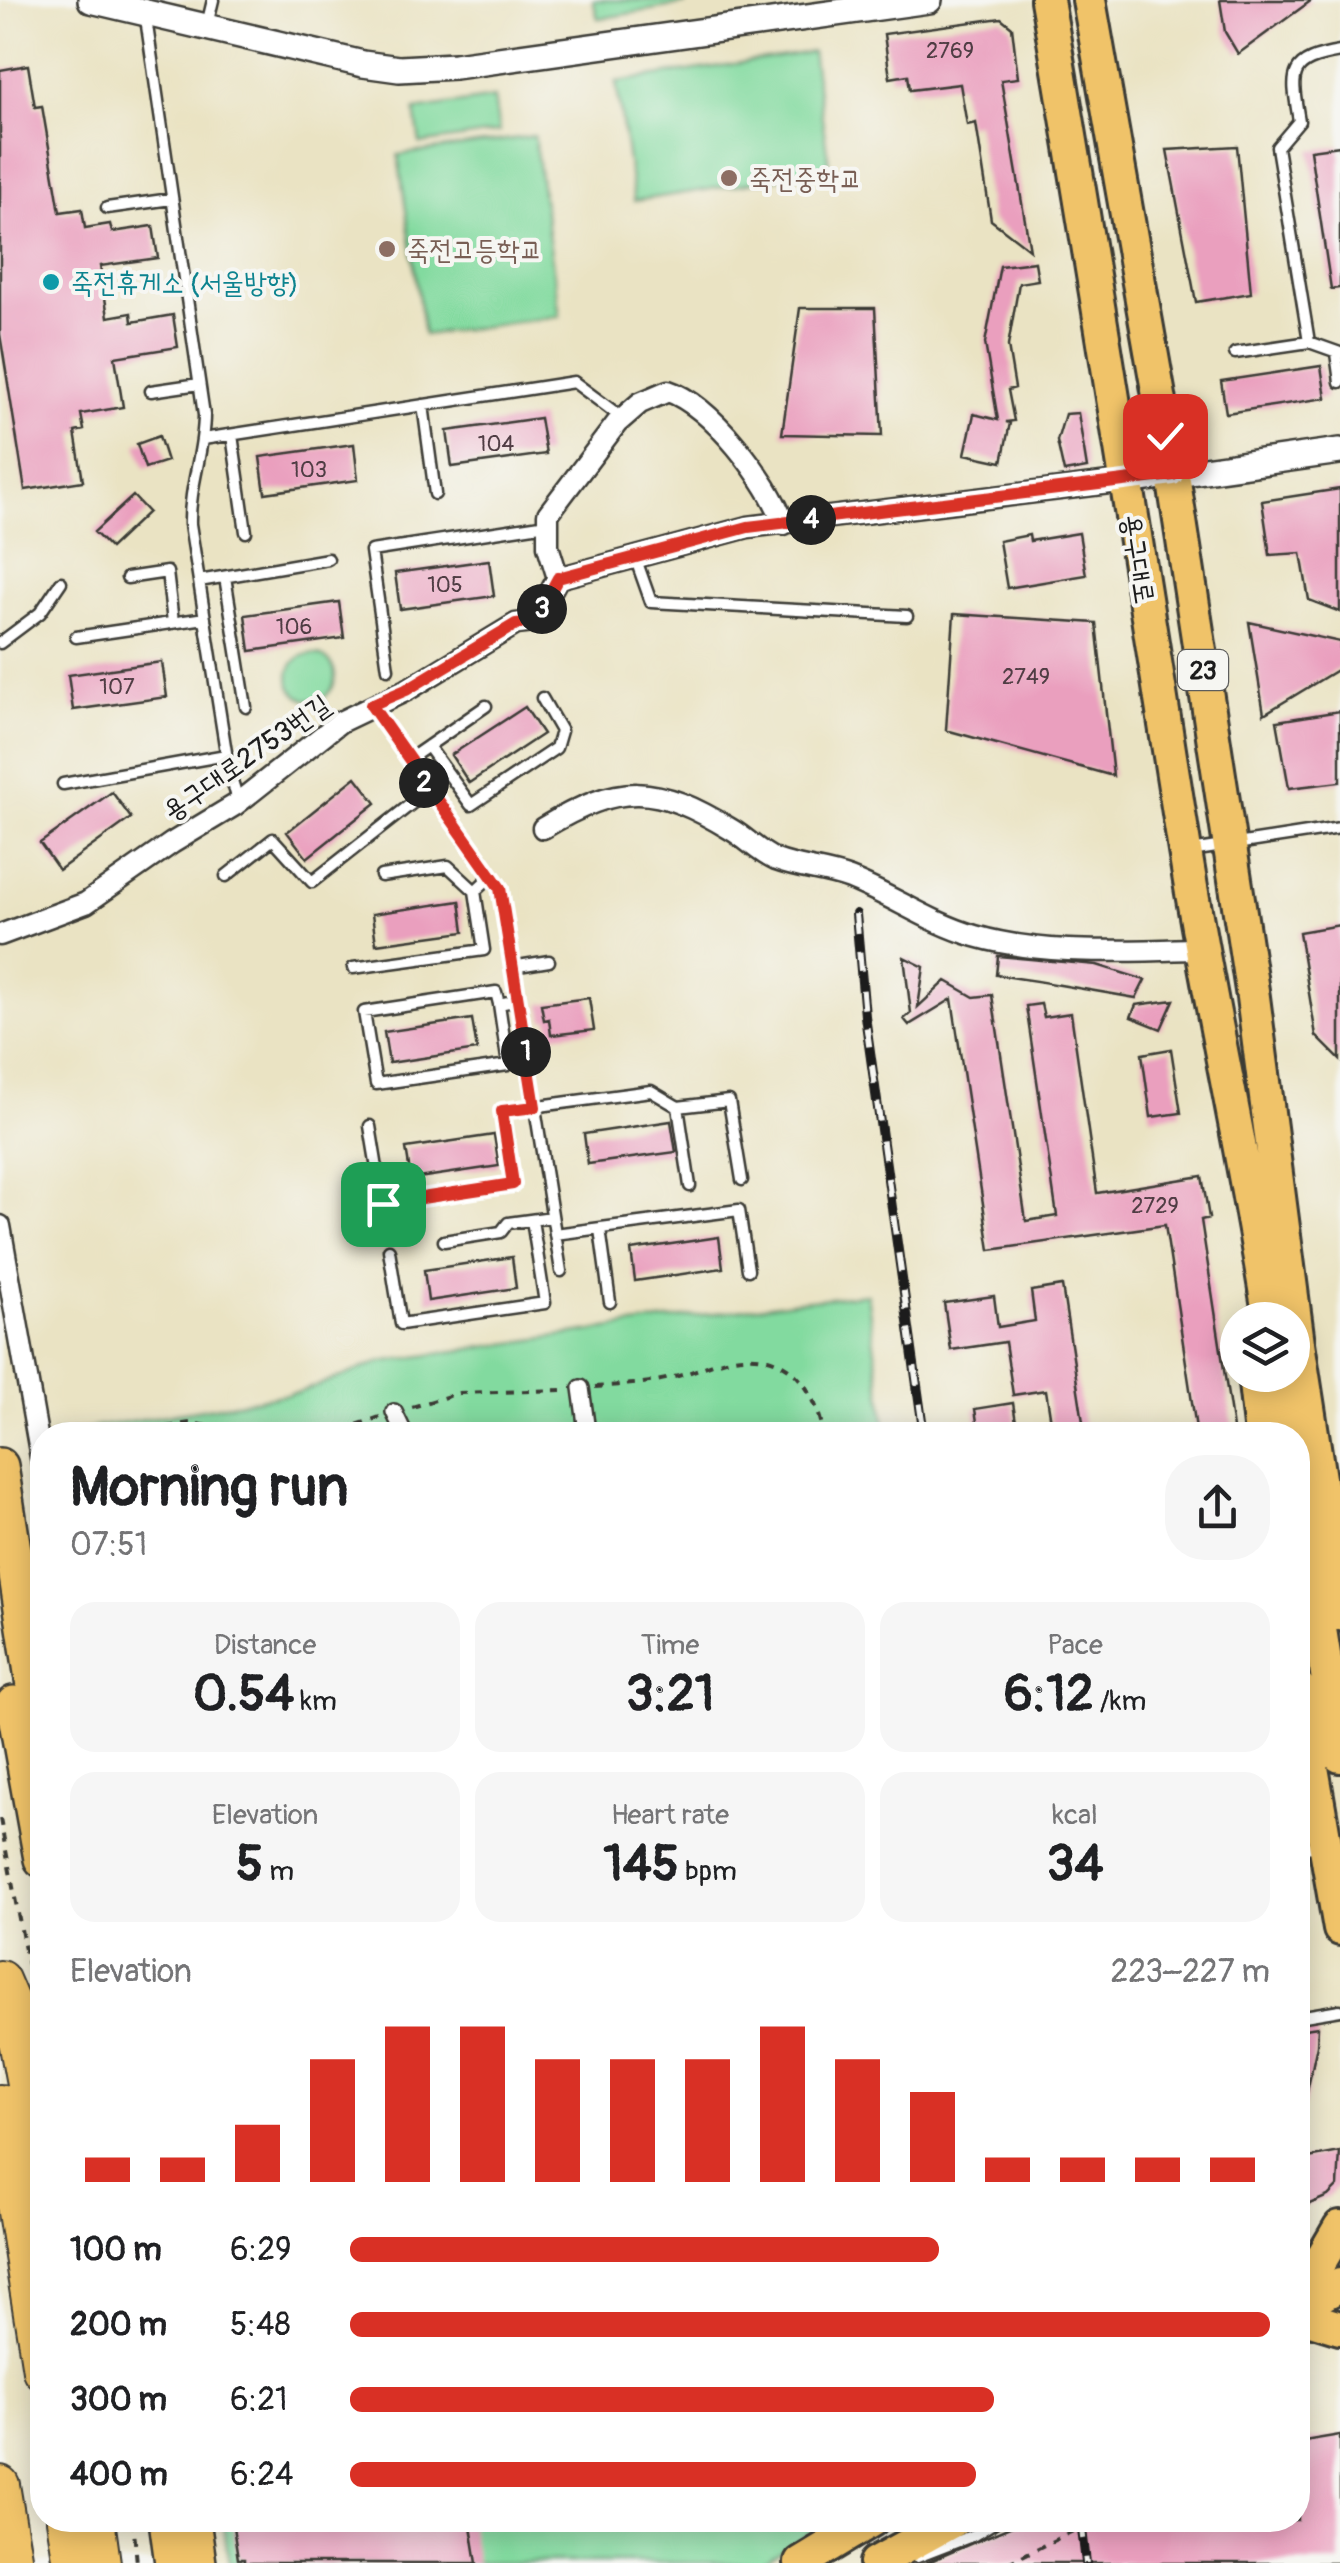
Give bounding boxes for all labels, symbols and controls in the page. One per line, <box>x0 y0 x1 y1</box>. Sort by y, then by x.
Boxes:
house number: 2769 <box>926 37 974 65</box>
place label: 죽전중학교 <box>749 162 862 197</box>
marker: 죽전중학교 <box>718 167 740 189</box>
place label: 죽전고등학교 <box>407 233 542 268</box>
marker: 죽전고등학교 <box>376 238 398 260</box>
place label: 죽전휴게소 (서울방향) <box>71 266 299 301</box>
marker: 죽전휴게소 (서울방향) <box>40 271 62 293</box>
pin <box>1123 394 1208 479</box>
icon: check <box>1138 409 1193 464</box>
house number: 104 <box>478 430 514 458</box>
house number: 103 <box>291 456 327 484</box>
pin: 4 <box>786 495 836 545</box>
text: 4 <box>803 502 819 537</box>
street label: 용구대로 <box>1113 512 1162 606</box>
house number: 105 <box>427 571 463 599</box>
pin: 3 <box>517 584 567 634</box>
text: 3 <box>534 591 550 626</box>
house number: 106 <box>276 613 312 641</box>
road number: 23 <box>1178 650 1228 690</box>
house number: 2749 <box>1002 663 1050 691</box>
house number: 107 <box>99 673 135 701</box>
street label: 용구대로2753번길 <box>156 688 337 829</box>
pin: 2 <box>399 758 449 808</box>
text: 2 <box>416 765 432 800</box>
pin: 1 <box>501 1027 551 1077</box>
text: 1 <box>521 1034 531 1069</box>
pin <box>341 1162 426 1247</box>
icon: arrive <box>356 1177 411 1232</box>
house number: 2729 <box>1131 1192 1179 1220</box>
map controls <box>1220 1302 1310 1392</box>
button: layers <box>1220 1302 1310 1392</box>
text: Morning run <box>70 1453 348 1522</box>
button: share <box>1165 1455 1270 1560</box>
text: 07:51 <box>70 1525 147 1565</box>
text: Distance <box>214 1628 316 1663</box>
text: Time <box>641 1628 699 1663</box>
text: Pace <box>1047 1628 1103 1663</box>
text: 0.54 <box>193 1663 294 1726</box>
text: 3:21 <box>626 1663 714 1726</box>
text: 6:12 <box>1004 1663 1094 1726</box>
text: km <box>294 1684 337 1719</box>
text: /km <box>1094 1684 1146 1719</box>
text: Elevation <box>212 1798 318 1833</box>
text: Heart rate <box>611 1798 729 1833</box>
text: kcal <box>1052 1798 1098 1833</box>
text: 5 <box>236 1833 263 1896</box>
text: 145 <box>603 1833 679 1896</box>
text: 34 <box>1047 1833 1103 1896</box>
text: m <box>263 1854 294 1889</box>
text: bpm <box>679 1854 737 1889</box>
text: Elevation <box>70 1952 192 1992</box>
text: 223–227 m <box>1110 1952 1270 1992</box>
text: 100 m <box>70 2230 162 2270</box>
text: 6:29 <box>230 2230 292 2270</box>
text: 200 m <box>70 2305 167 2345</box>
text: 5:48 <box>230 2305 291 2345</box>
text: 300 m <box>70 2380 167 2420</box>
text: 6:21 <box>230 2380 288 2420</box>
text: 400 m <box>70 2455 168 2495</box>
text: 6:24 <box>230 2455 294 2495</box>

